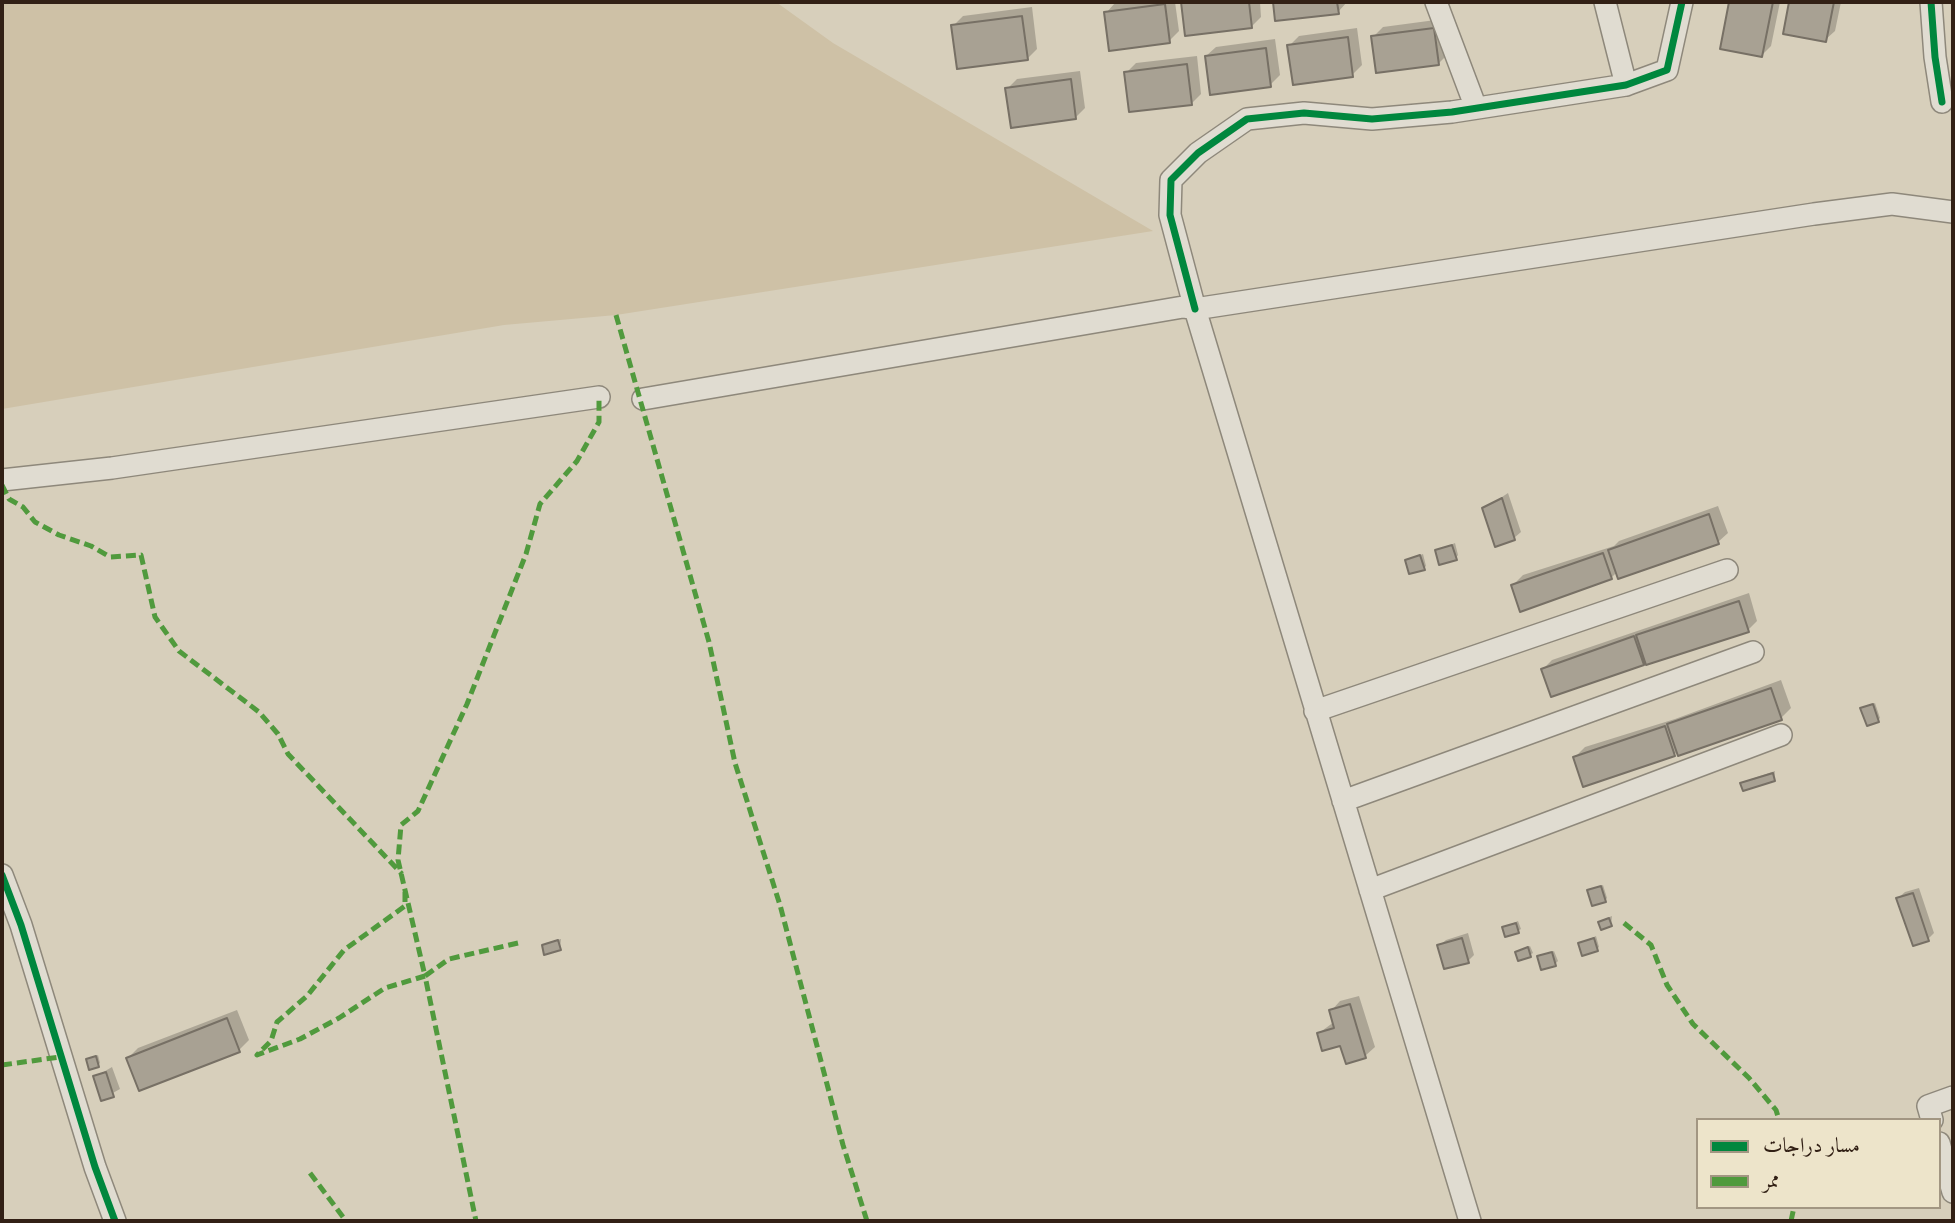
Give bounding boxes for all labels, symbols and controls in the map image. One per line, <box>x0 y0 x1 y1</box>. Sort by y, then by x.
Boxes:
legend <box>1696 1118 1941 1209</box>
text: مسار دراجات <box>1763 1133 1860 1159</box>
text: ممر <box>1763 1168 1780 1194</box>

